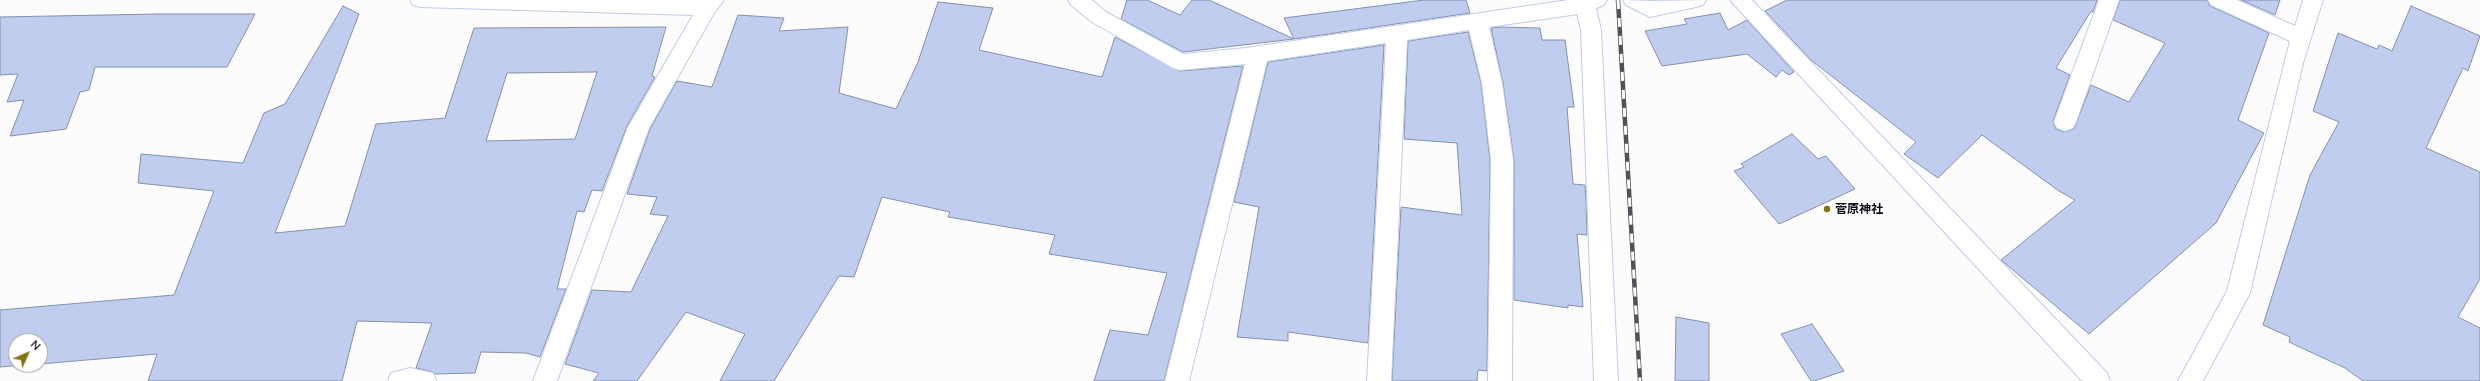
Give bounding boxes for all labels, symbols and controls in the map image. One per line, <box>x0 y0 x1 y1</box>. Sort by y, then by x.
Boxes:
place label: 菅原神社 <box>1835 202 1883 216</box>
marker: 菅原神社 <box>1822 204 1832 214</box>
north arrow <box>8 333 48 373</box>
text: N <box>28 337 44 353</box>

